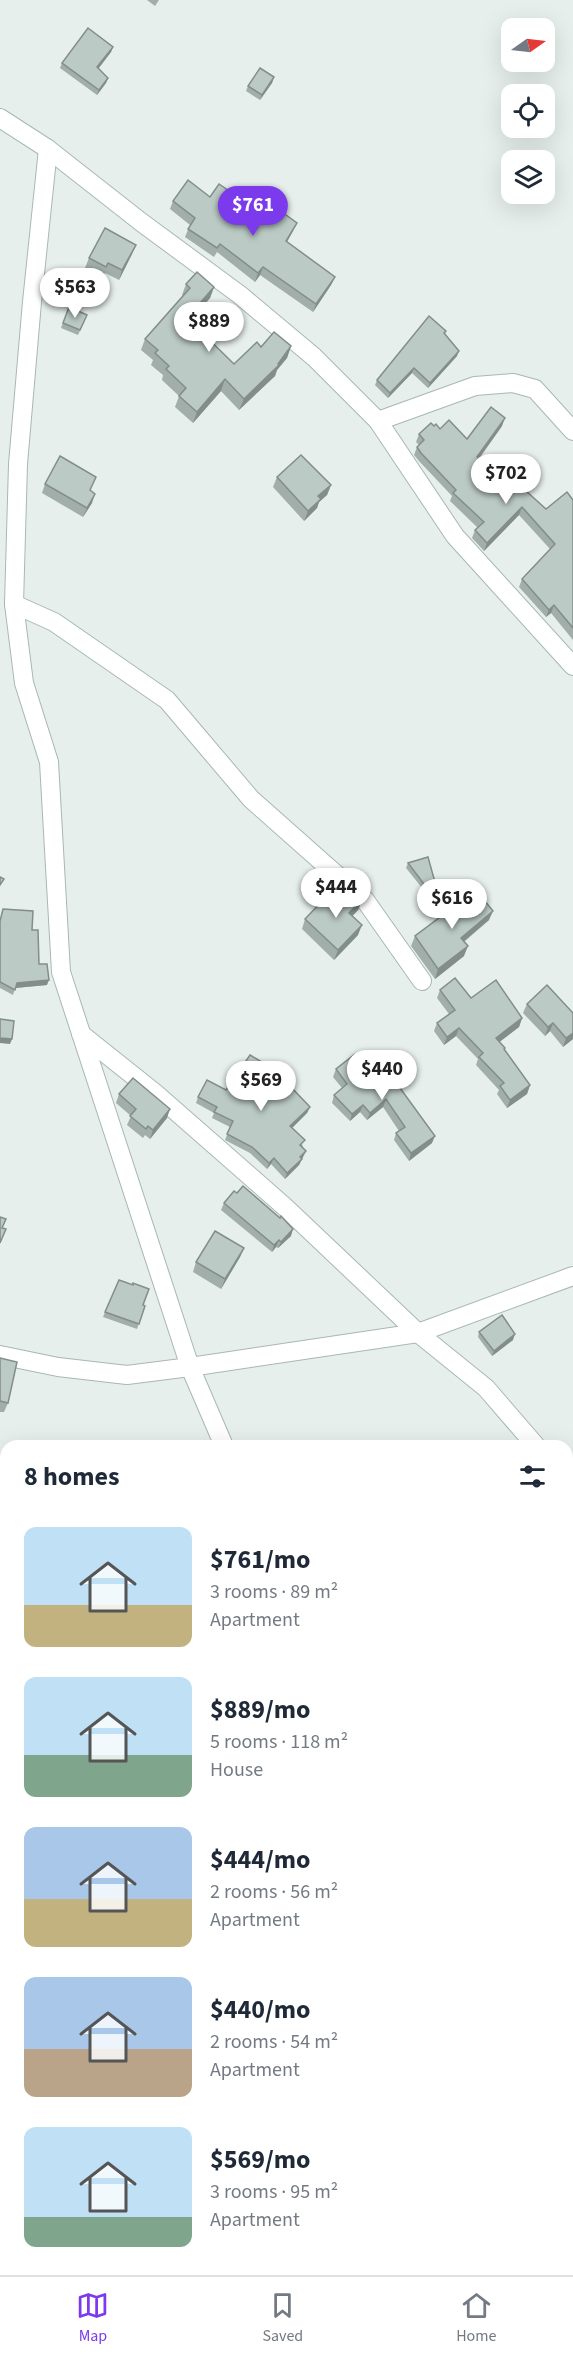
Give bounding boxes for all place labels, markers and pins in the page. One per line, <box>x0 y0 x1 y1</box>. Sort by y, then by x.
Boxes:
pin: $761 <box>217 186 289 237</box>
pin: $563 <box>39 268 111 319</box>
pin: $889 <box>173 302 245 353</box>
pin: $702 <box>470 454 542 505</box>
pin: $444 <box>300 868 372 919</box>
pin: $616 <box>416 879 488 930</box>
pin: $440 <box>346 1050 418 1101</box>
pin: $569 <box>225 1061 297 1112</box>

